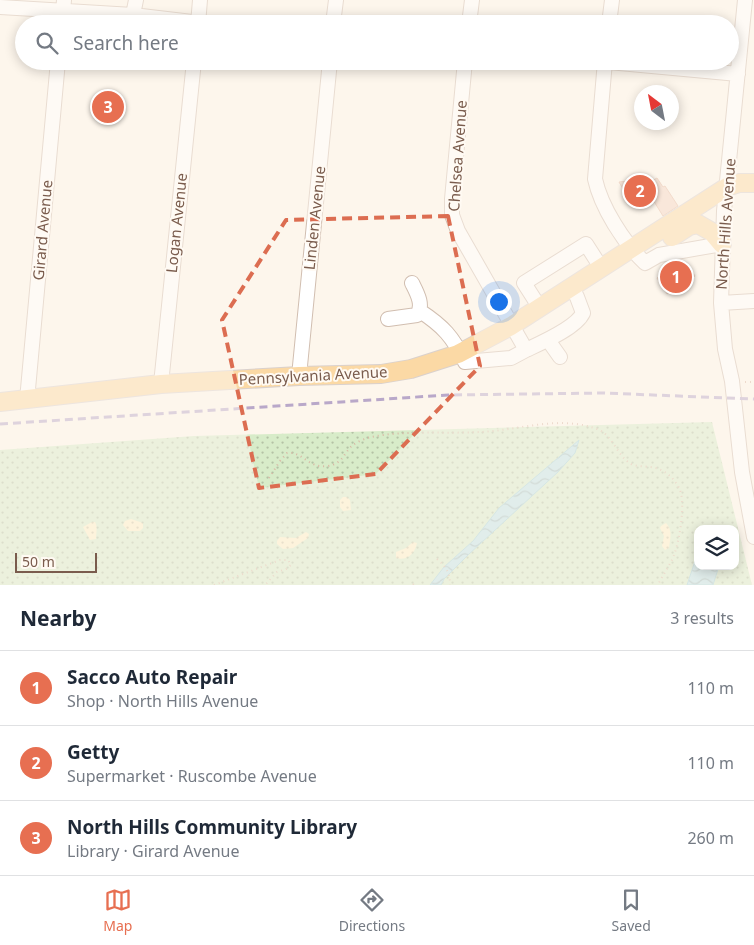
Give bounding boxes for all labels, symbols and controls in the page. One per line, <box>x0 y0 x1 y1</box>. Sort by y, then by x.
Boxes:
search box <box>15 15 739 70</box>
icon: search <box>33 29 61 57</box>
text: Search here <box>73 30 179 56</box>
north arrow <box>634 85 679 130</box>
pin: 3 <box>92 88 124 126</box>
street label: Chelsea Avenue <box>443 100 471 212</box>
street label: North Hills Avenue <box>710 158 740 290</box>
street label: Linden Avenue <box>299 165 329 271</box>
street label: Logan Avenue <box>161 172 191 274</box>
pin: 2 <box>624 172 656 210</box>
street label: Girard Avenue <box>28 179 56 281</box>
pin: 1 <box>660 258 692 296</box>
your location <box>486 289 512 315</box>
street label: Pennsylvania Avenue <box>238 361 388 389</box>
map controls <box>694 525 739 570</box>
button: layers <box>694 525 739 570</box>
scale bar <box>15 550 98 573</box>
text: 50 m <box>22 552 55 571</box>
text: Nearby <box>20 604 96 632</box>
text: 3 results <box>670 607 734 629</box>
text: Sacco Auto Repair <box>67 664 237 690</box>
text: 1 <box>31 677 41 699</box>
text: 110 m <box>687 677 734 699</box>
text: Shop · North Hills Avenue <box>67 690 258 712</box>
text: Getty <box>67 739 119 765</box>
text: 2 <box>31 752 41 774</box>
text: 110 m <box>687 752 734 774</box>
text: Supermarket · Ruscombe Avenue <box>67 765 317 787</box>
text: North Hills Community Library <box>67 814 357 840</box>
text: 3 <box>31 827 41 849</box>
text: 260 m <box>687 827 734 849</box>
text: Library · Girard Avenue <box>67 840 240 862</box>
tab: Map <box>103 886 132 935</box>
tab: Directions <box>339 886 405 935</box>
tab: Saved <box>612 886 651 935</box>

